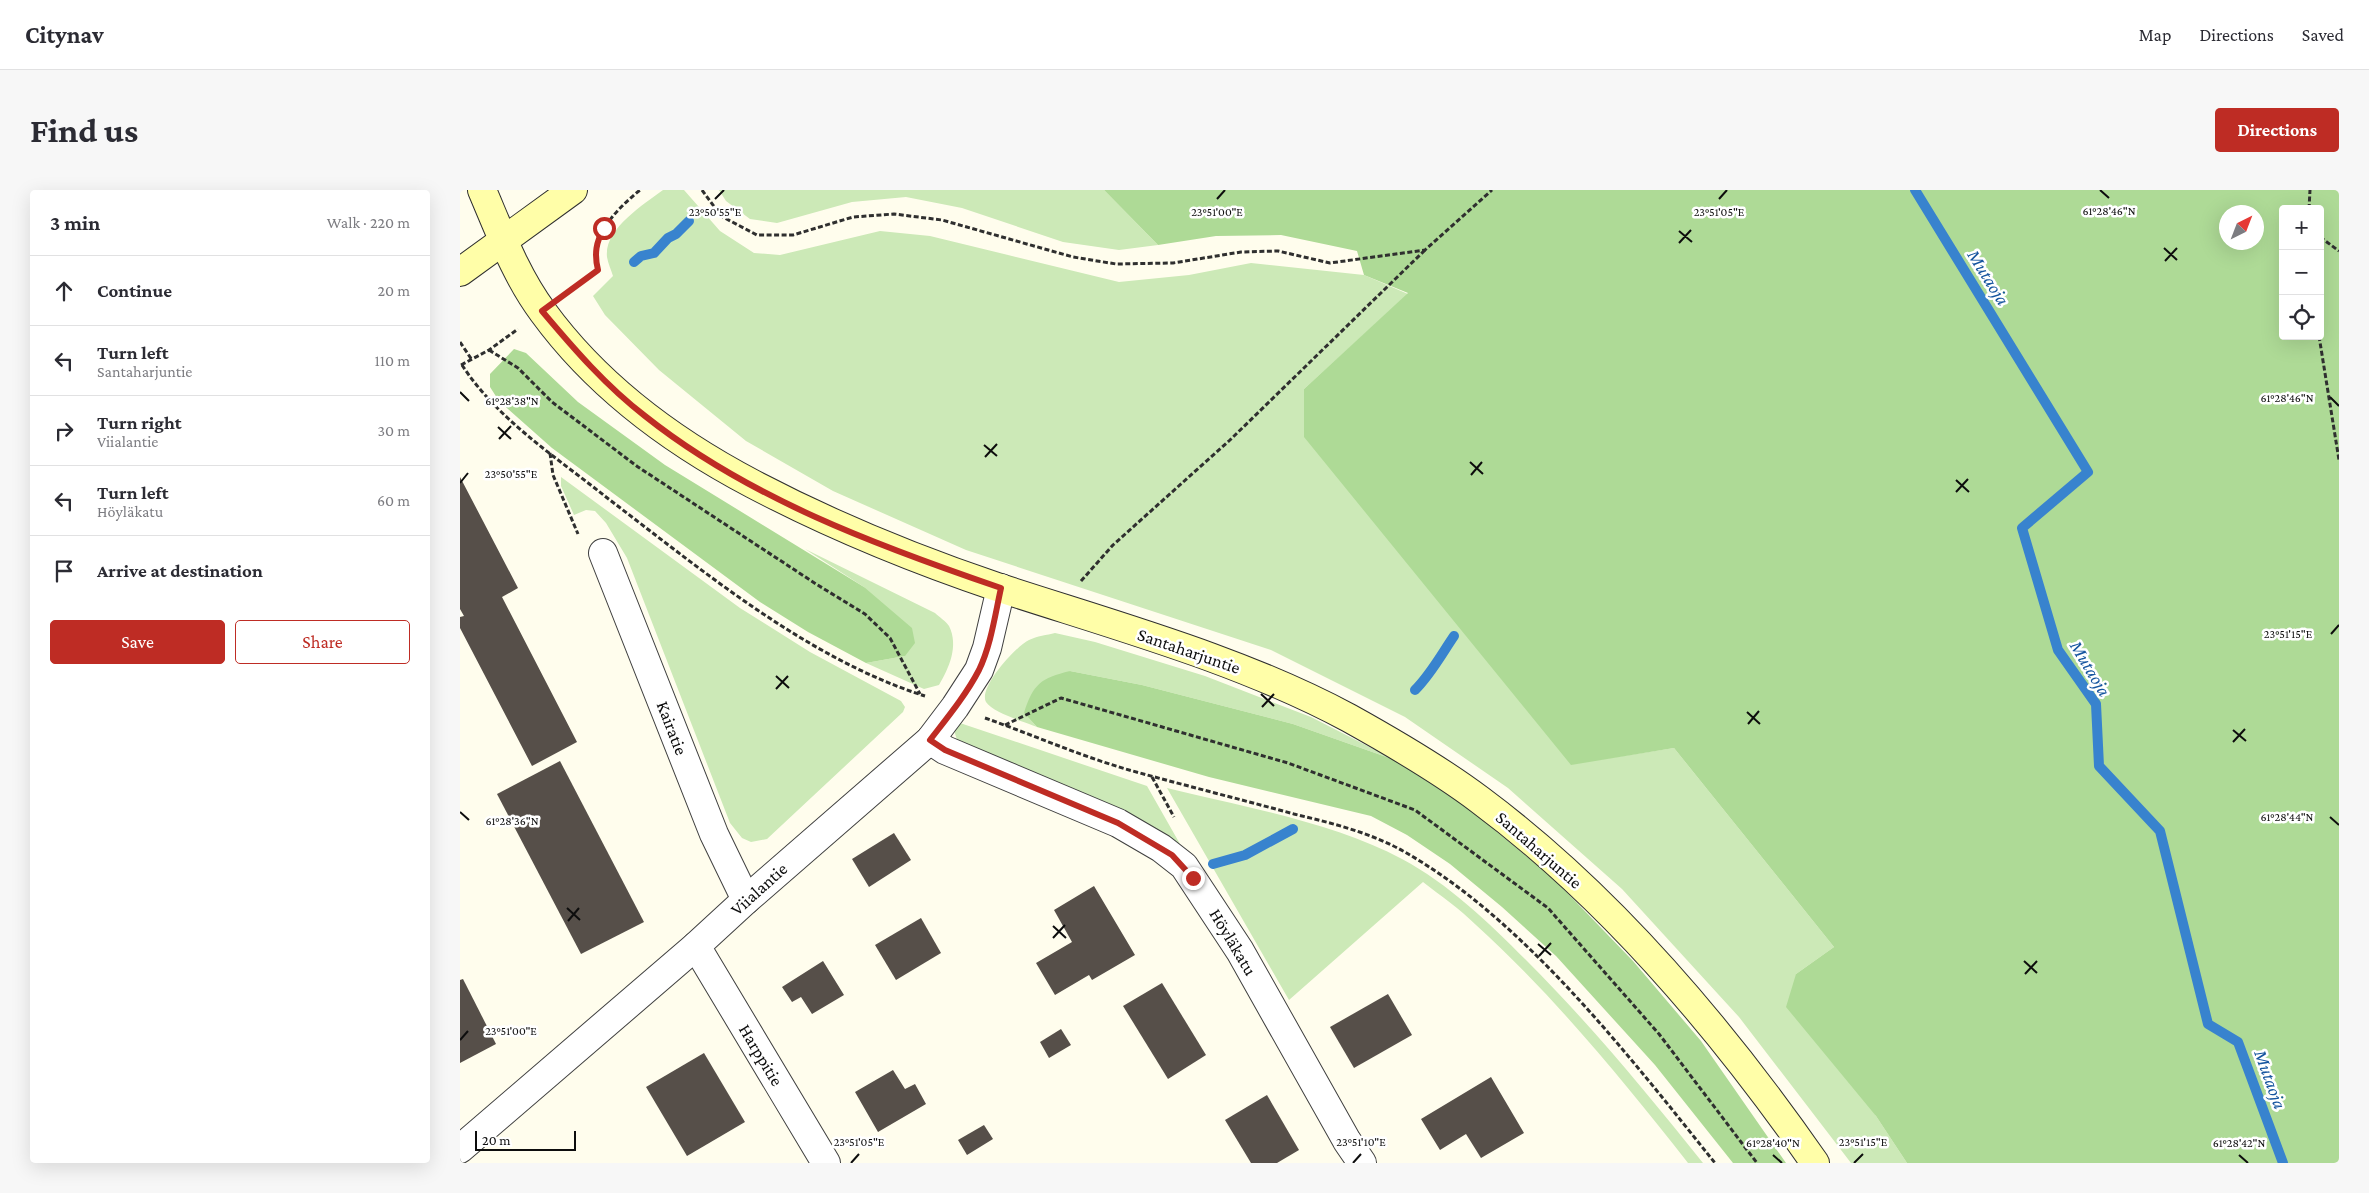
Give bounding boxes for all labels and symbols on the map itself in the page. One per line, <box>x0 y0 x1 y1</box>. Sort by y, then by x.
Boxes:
text: 61°28'46"N <box>2082 204 2136 218</box>
text: 23°50'55"E <box>689 205 742 219</box>
text: 23°51'00"E <box>1191 205 1243 219</box>
text: 23°51'05"E <box>1694 205 1745 219</box>
north arrow <box>2219 205 2264 250</box>
route start <box>593 217 616 240</box>
water label: Mutaoja <box>1962 245 2014 310</box>
text: 61°28'46"N <box>2260 391 2314 405</box>
text: 61°28'38"N <box>485 394 539 408</box>
text: 23°50'55"E <box>485 467 538 481</box>
street label: Santaharjuntie <box>1135 624 1243 679</box>
text: 23°51'15"E <box>2264 627 2313 641</box>
water label: Mutaoja <box>2064 636 2115 701</box>
street label: Kairatie <box>653 698 691 758</box>
street label: Santaharjuntie <box>1491 807 1586 894</box>
text: 61°28'44"N <box>2260 810 2314 824</box>
text: 61°28'36"N <box>485 814 539 828</box>
street label: Viialantie <box>727 858 791 920</box>
route end <box>1182 867 1205 890</box>
street label: Höyläkatu <box>1205 905 1261 979</box>
street label: Harppitie <box>735 1020 787 1090</box>
text: 23°51'00"E <box>485 1024 537 1038</box>
water label: Mutaoja <box>2249 1046 2291 1112</box>
scale bar <box>475 1128 576 1151</box>
text: 23°51'05"E <box>834 1135 885 1149</box>
text: 23°51'10"E <box>1336 1135 1386 1149</box>
text: 23°51'15"E <box>1839 1135 1888 1149</box>
text: 61°28'40"N <box>1746 1136 1800 1150</box>
text: 61°28'42"N <box>2213 1136 2265 1150</box>

